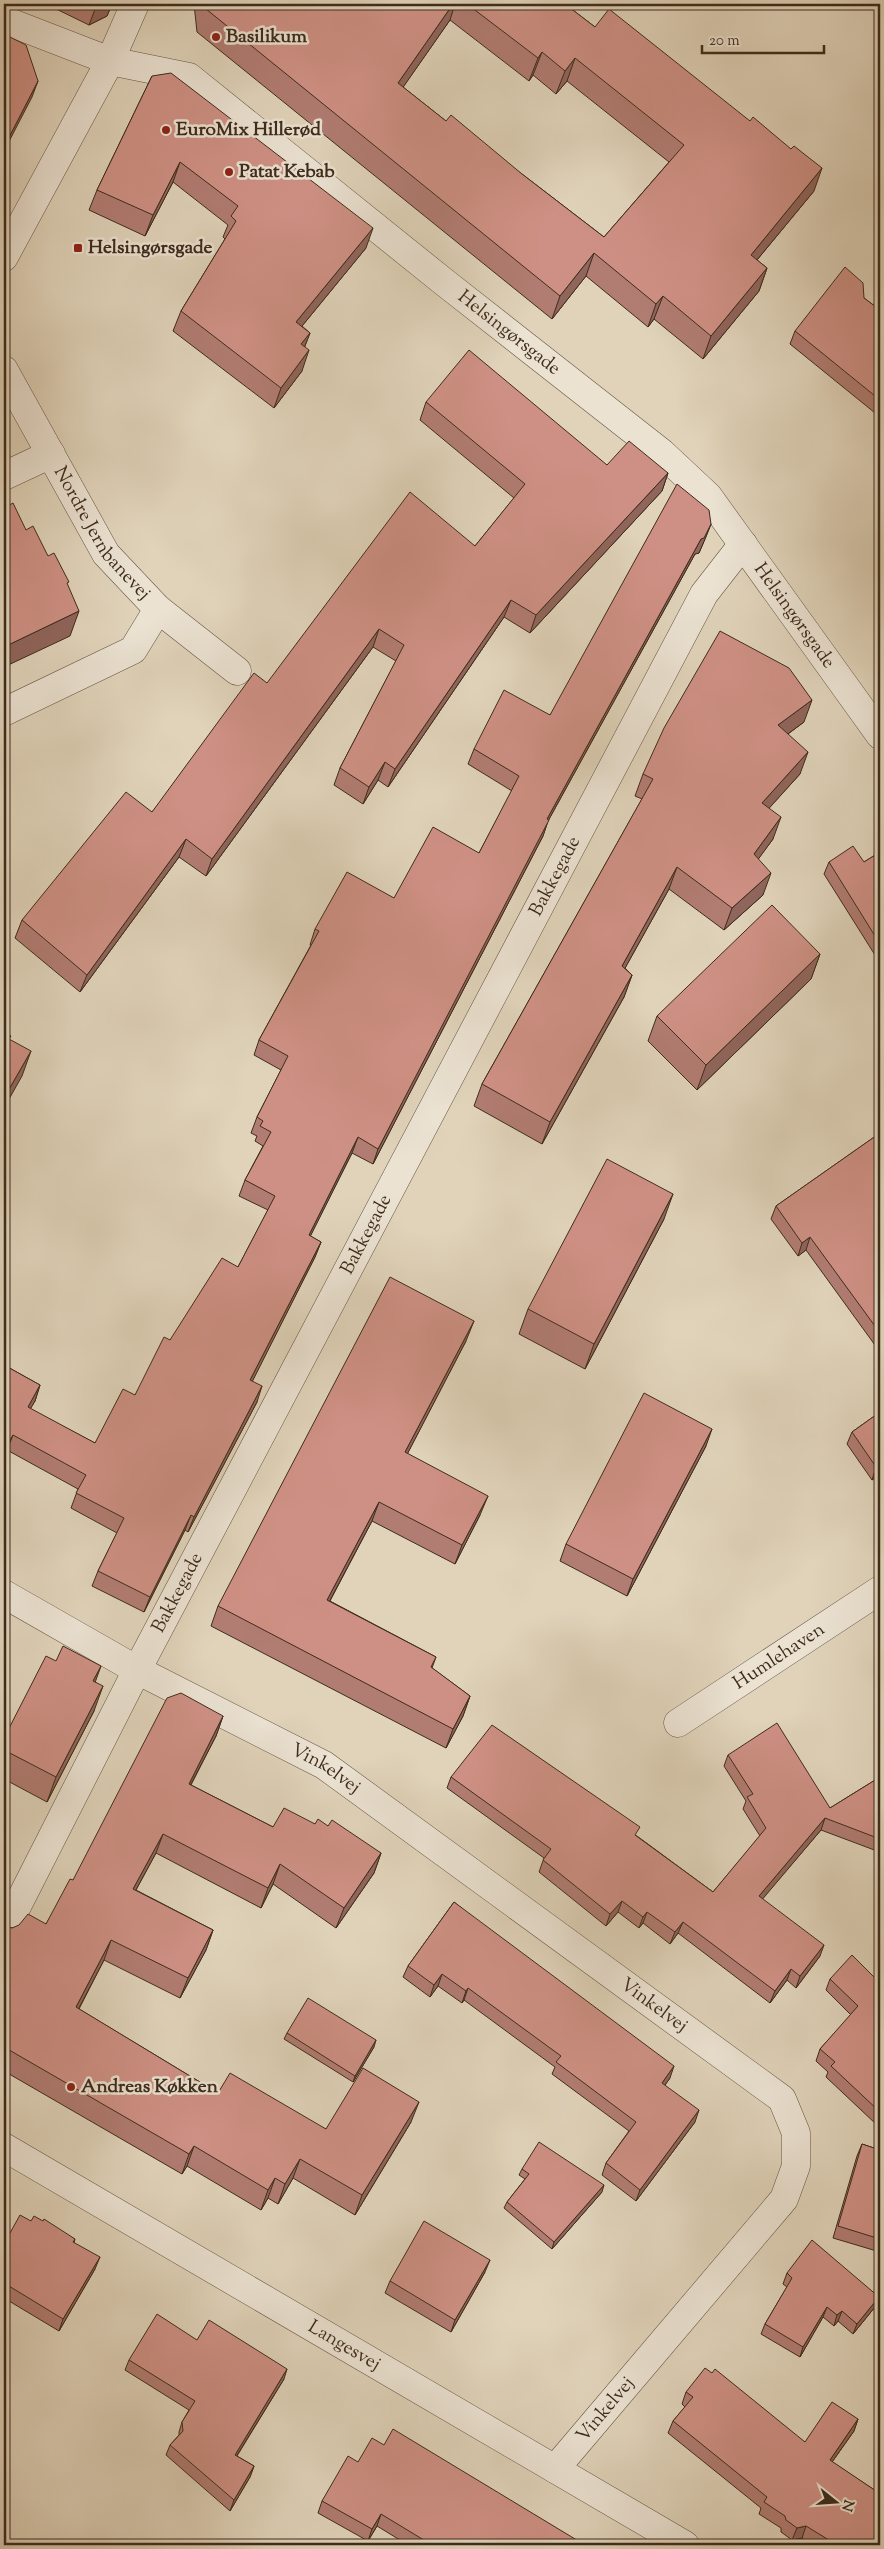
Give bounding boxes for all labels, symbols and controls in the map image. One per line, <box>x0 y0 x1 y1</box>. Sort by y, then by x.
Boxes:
scale bar <box>702 22 824 54</box>
place label: Basilikum <box>226 24 307 51</box>
marker: Basilikum <box>210 31 222 43</box>
text: 20 m <box>709 31 740 52</box>
place label: EuroMix Hillerød <box>176 117 321 144</box>
marker: EuroMix Hillerød <box>160 124 172 136</box>
place label: Patat Kebab <box>239 159 335 186</box>
marker: Patat Kebab <box>223 166 235 178</box>
place label: Helsingørsgade <box>88 235 212 262</box>
marker: Helsingørsgade <box>72 242 84 254</box>
street label: Helsingørsgade <box>452 284 566 382</box>
street label: Nordre Jernbanevej <box>47 461 157 607</box>
street label: Helsingørsgade <box>747 557 842 674</box>
street label: Bakkegade <box>523 831 588 921</box>
street label: Bakkegade <box>334 1190 399 1279</box>
street label: Bakkegade <box>145 1548 210 1638</box>
street label: Humlehaven <box>728 1616 830 1697</box>
street label: Vinkelvej <box>286 1737 366 1801</box>
street label: Vinkelvej <box>614 1972 693 2039</box>
place label: Andreas Køkken <box>81 2074 219 2101</box>
marker: Andreas Køkken <box>65 2081 77 2093</box>
street label: Langesvej <box>303 2314 386 2378</box>
street label: Vinkelvej <box>571 2371 641 2449</box>
north arrow <box>812 2476 862 2526</box>
text: N <box>835 2497 858 2513</box>

